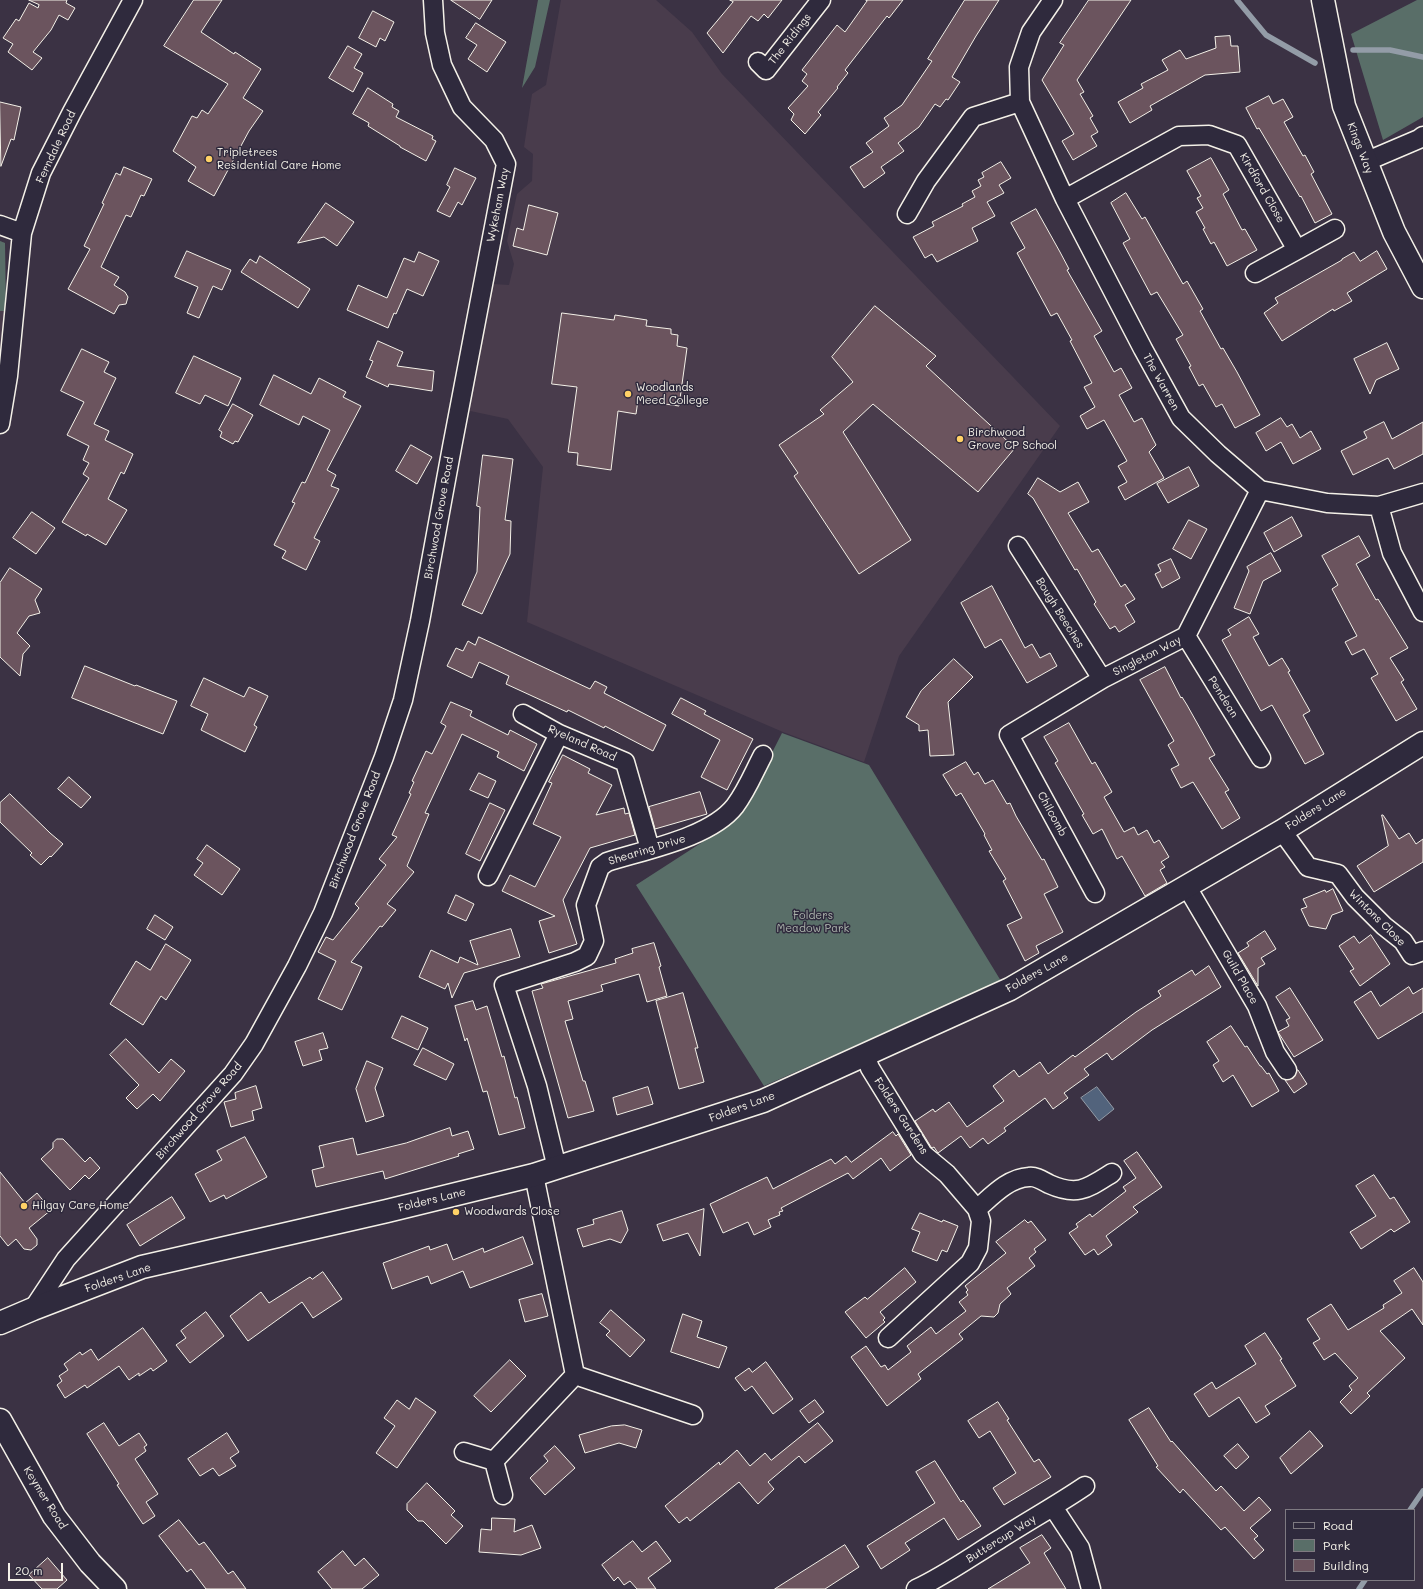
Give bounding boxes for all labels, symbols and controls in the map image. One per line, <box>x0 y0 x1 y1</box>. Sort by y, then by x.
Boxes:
street label: The Ridings <box>766 11 814 67</box>
street label: Ferndale Road <box>33 108 79 186</box>
street label: Kings Way <box>1344 121 1376 175</box>
place label: Tripletrees Residential Care Home <box>217 146 341 172</box>
street label: Kirdford Close <box>1237 151 1287 225</box>
marker: Tripletrees Residential Care Home <box>204 154 214 164</box>
street label: Wykeham Way <box>484 167 512 243</box>
street label: The Warren <box>1140 351 1182 413</box>
place label: Woodlands Meed College <box>636 381 709 407</box>
marker: Woodlands Meed College <box>623 389 633 399</box>
place label: Birchwood Grove CP School <box>968 426 1057 452</box>
marker: Birchwood Grove CP School <box>955 434 965 444</box>
street label: Birchwood Grove Road <box>422 456 456 580</box>
street label: Bough Beeches <box>1033 575 1087 651</box>
street label: Singleton Way <box>1111 633 1183 679</box>
street label: Pendean <box>1205 674 1241 720</box>
street label: Ryeland Road <box>546 722 618 764</box>
street label: Birchwood Grove Road <box>327 770 383 890</box>
street label: Folders Lane <box>1283 785 1349 833</box>
street label: Chilcomb <box>1034 789 1070 839</box>
street label: Shearing Drive <box>607 832 687 868</box>
street label: Wintons Close <box>1346 887 1408 949</box>
park label: Folders Meadow Park <box>777 909 849 935</box>
street label: Guild Place <box>1219 948 1261 1006</box>
street label: Folders Lane <box>1004 950 1070 996</box>
street label: Birchwood Grove Road <box>153 1060 245 1162</box>
street label: Folders Gardens <box>871 1075 931 1157</box>
street label: Folders Lane <box>707 1089 777 1125</box>
street label: Folders Lane <box>397 1185 467 1215</box>
place label: Hilgay Care Home <box>32 1199 129 1213</box>
marker: Hilgay Care Home <box>19 1201 29 1211</box>
place label: Woodwards Close <box>464 1205 560 1219</box>
marker: Woodwards Close <box>451 1207 461 1217</box>
street label: Folders Lane <box>83 1261 153 1295</box>
street label: Keymer Road <box>21 1464 69 1532</box>
legend <box>1285 1509 1415 1581</box>
street label: Buttercup Way <box>964 1512 1038 1566</box>
text: Road <box>1323 1517 1353 1533</box>
text: Park <box>1323 1537 1350 1553</box>
scale bar <box>10 1555 65 1581</box>
text: Building <box>1323 1557 1369 1573</box>
text: 20 m <box>15 1562 43 1578</box>

